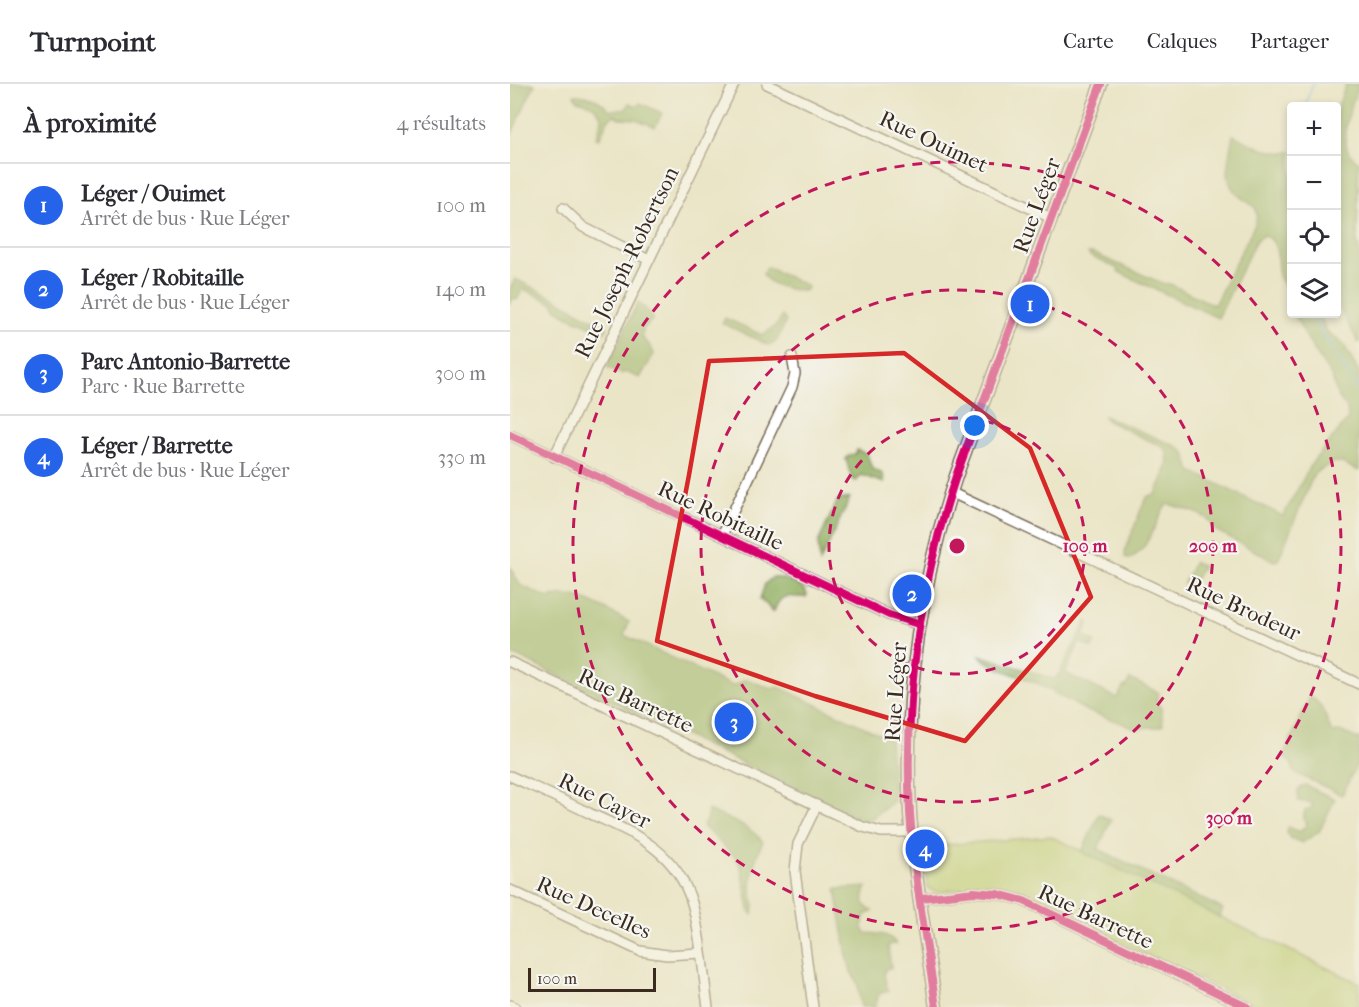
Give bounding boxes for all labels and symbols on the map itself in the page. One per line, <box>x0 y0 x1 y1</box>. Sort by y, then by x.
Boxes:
street label: Rue Ouimet <box>875 105 992 178</box>
street label: Rue Léger <box>1008 153 1066 257</box>
street label: Rue Joseph-Robertson <box>569 162 685 362</box>
pin: 1 <box>1010 282 1050 326</box>
your location <box>960 411 989 440</box>
street label: Rue Robitaille <box>654 475 788 556</box>
centre of rings <box>947 536 967 556</box>
text: 100 m <box>1062 536 1109 557</box>
text: 200 m <box>1189 536 1238 557</box>
street label: Rue Brodeur <box>1182 571 1305 647</box>
pin: 2 <box>892 572 932 616</box>
street label: Rue Léger <box>880 641 912 743</box>
street label: Rue Barrette <box>574 663 697 739</box>
pin: 3 <box>714 700 754 744</box>
street label: Rue Cayer <box>554 767 656 835</box>
text: 300 m <box>1206 808 1253 829</box>
pin: 4 <box>906 826 944 872</box>
street label: Rue Decelles <box>532 871 655 945</box>
street label: Rue Barrette <box>1034 879 1157 955</box>
scale bar <box>528 965 656 992</box>

